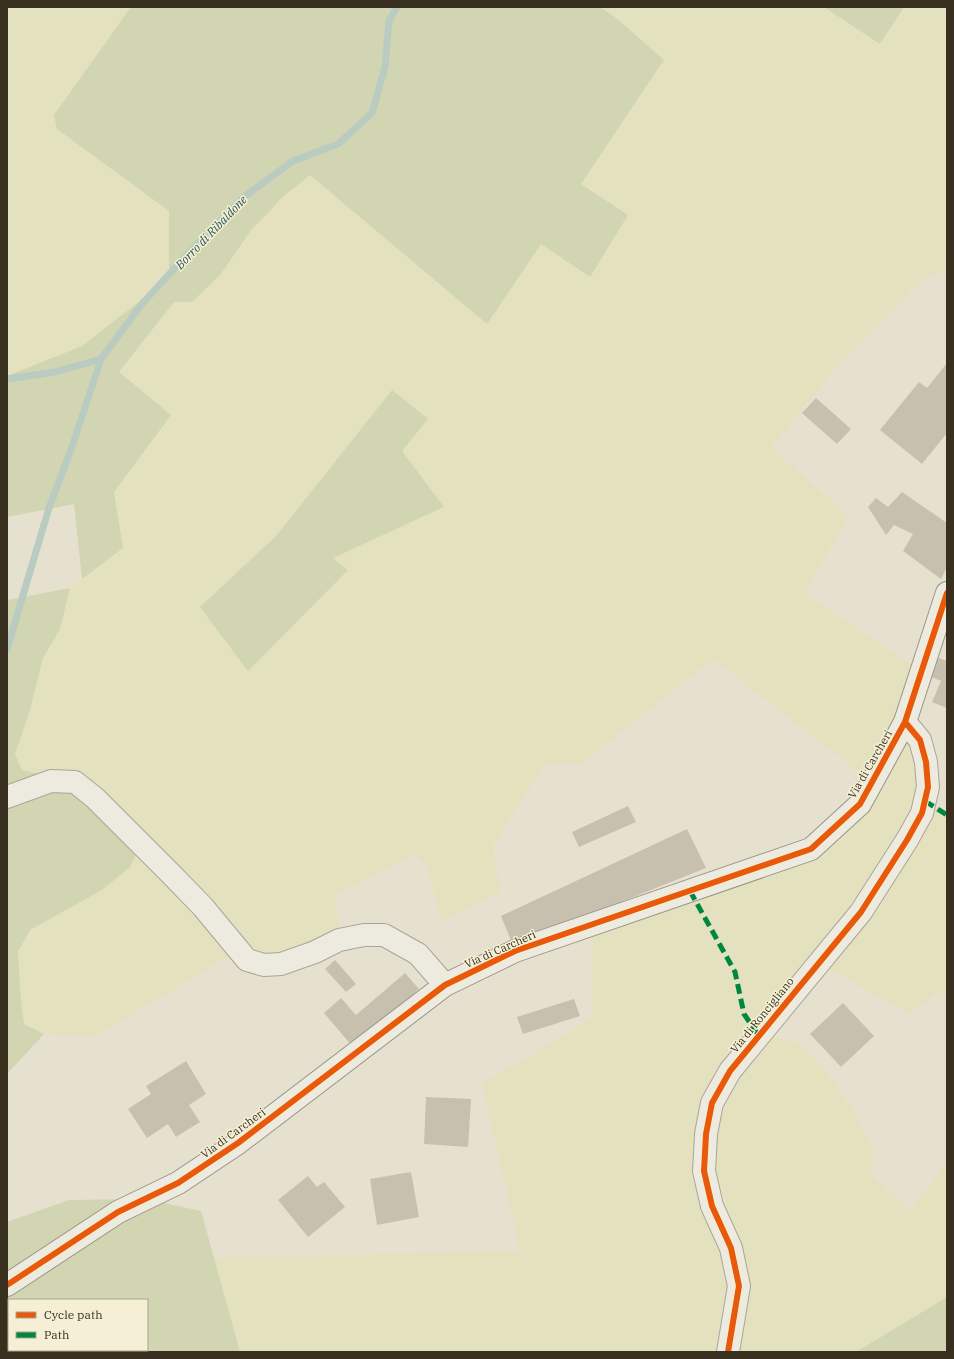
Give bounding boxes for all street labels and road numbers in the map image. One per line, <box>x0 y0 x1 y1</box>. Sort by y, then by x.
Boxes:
street label: Via di Carcheri <box>845 727 895 801</box>
street label: Via di Carcheri <box>462 927 538 971</box>
street label: Via di Roncigliano <box>727 974 797 1056</box>
street label: Via di Carcheri <box>198 1105 268 1161</box>

